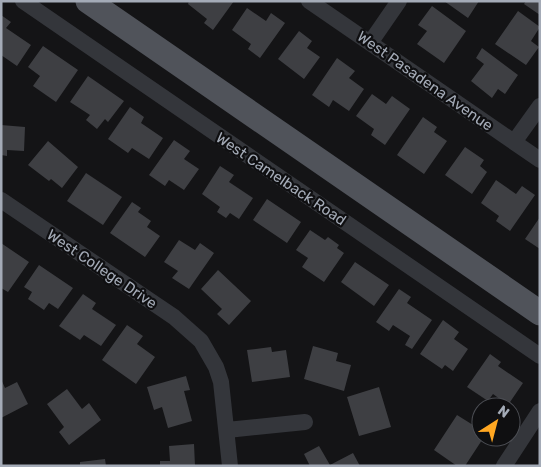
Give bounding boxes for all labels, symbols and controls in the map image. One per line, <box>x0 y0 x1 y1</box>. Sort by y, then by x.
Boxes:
street label: West Pasadena Avenue <box>354 27 496 135</box>
street label: West Camelback Road <box>212 129 350 229</box>
street label: West College Drive <box>44 226 160 312</box>
north arrow <box>471 397 521 447</box>
text: N <box>494 402 512 422</box>

